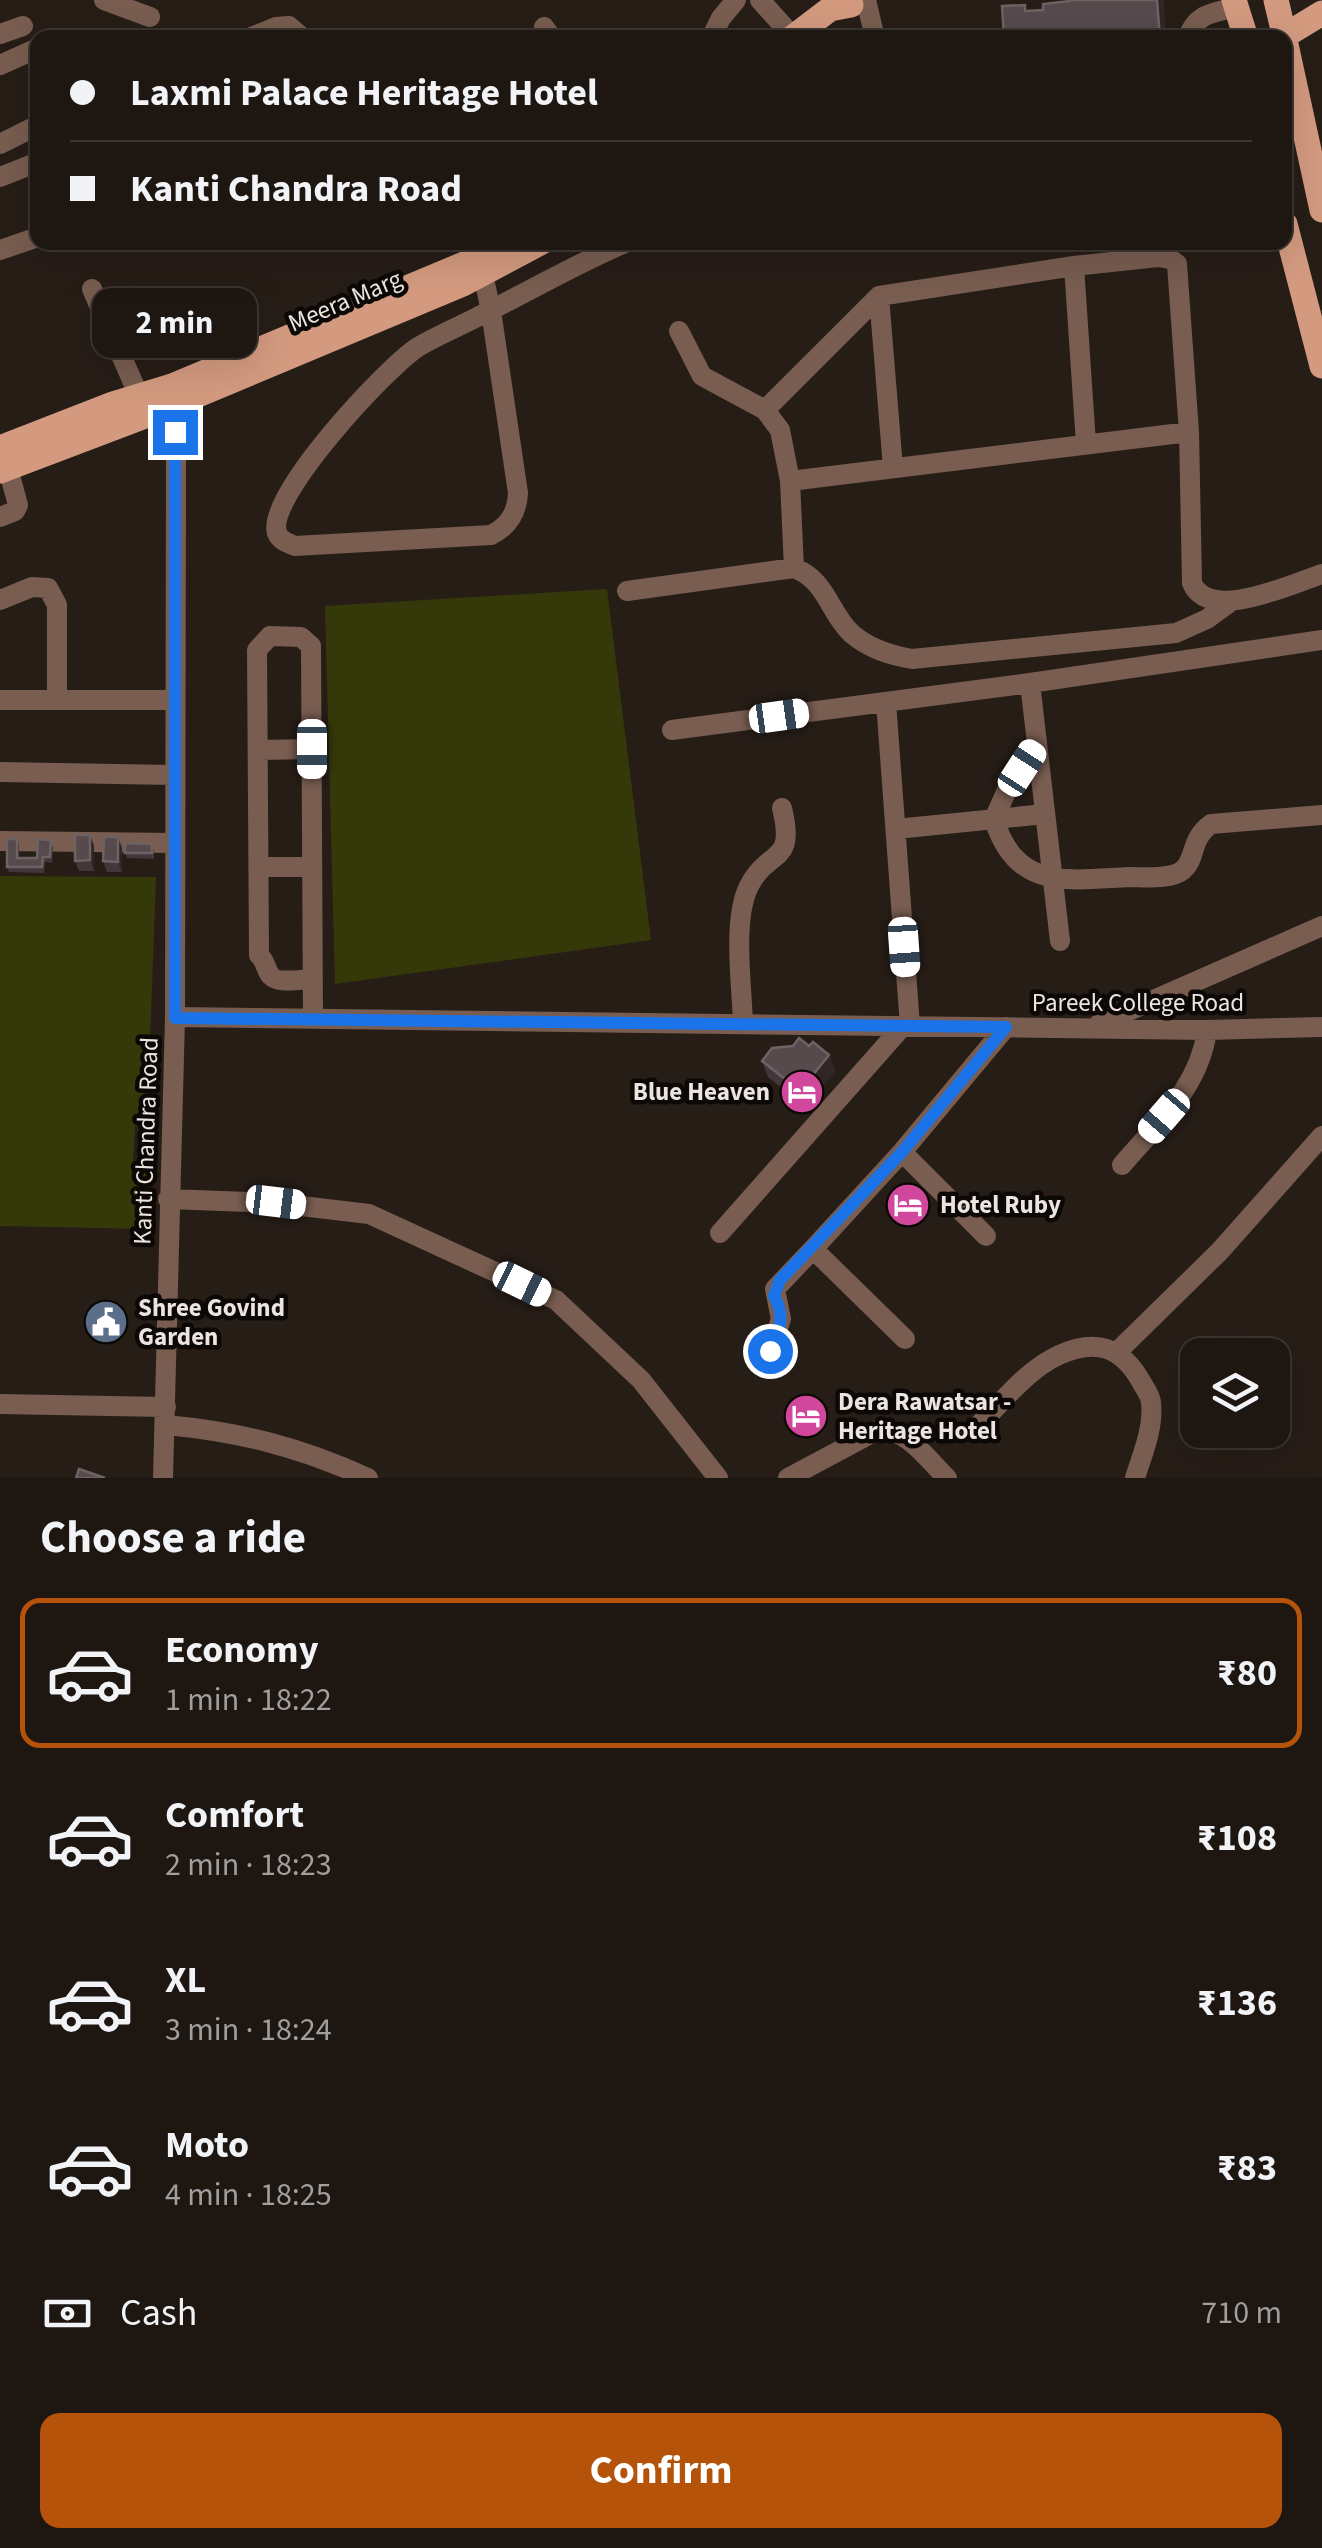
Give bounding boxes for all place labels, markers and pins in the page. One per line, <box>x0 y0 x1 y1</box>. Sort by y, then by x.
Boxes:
hotel icon: Blue Heaven <box>779 1069 825 1115</box>
place label: Blue Heaven <box>633 1074 770 1110</box>
hotel icon: Hotel Ruby <box>885 1182 931 1228</box>
place label: Hotel Ruby <box>940 1187 1061 1223</box>
place label: Shree Govind Garden <box>138 1290 285 1355</box>
public building icon: Shree Govind Garden <box>83 1299 129 1345</box>
place label: Dera Rawatsar - Heritage Hotel <box>838 1384 1011 1449</box>
hotel icon: Dera Rawatsar - Heritage Hotel <box>783 1393 829 1439</box>

